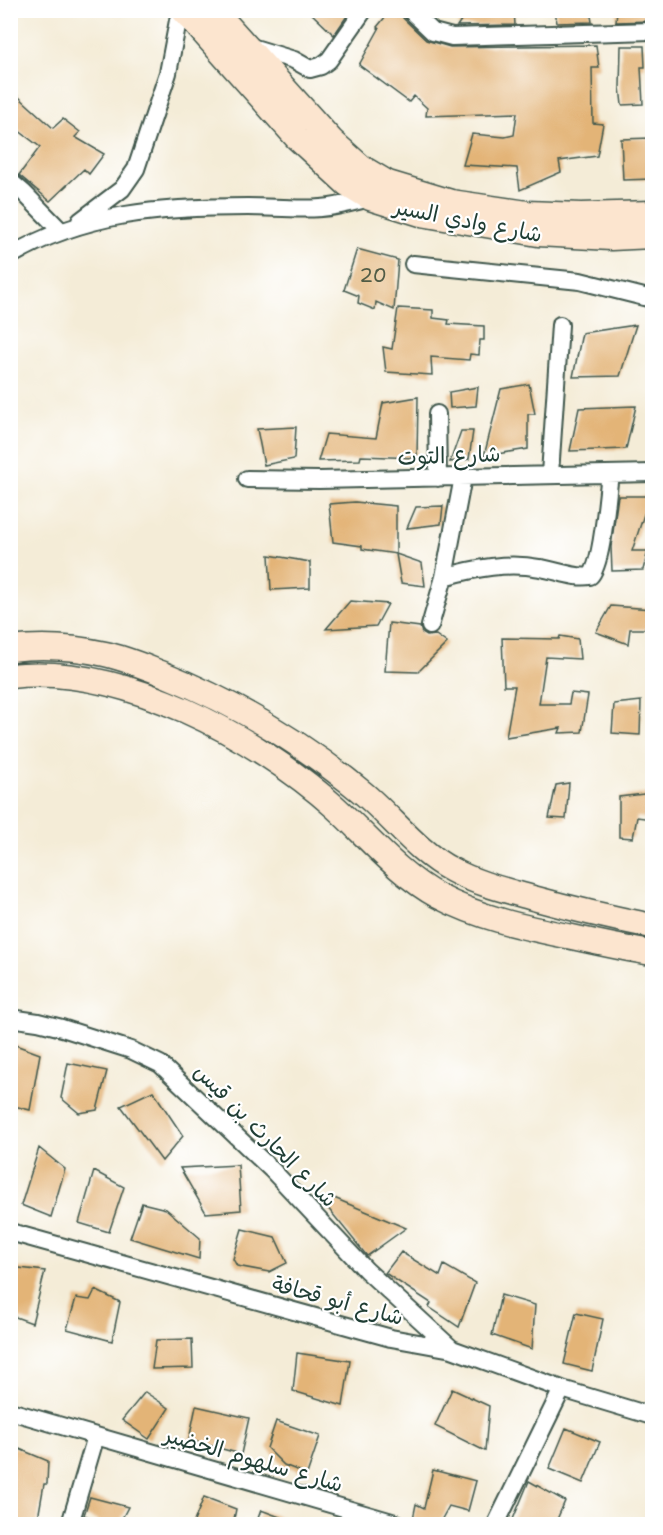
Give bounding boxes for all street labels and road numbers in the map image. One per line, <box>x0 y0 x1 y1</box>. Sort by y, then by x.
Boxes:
street label: شارع وادي السير <box>389 192 545 251</box>
street label: شارع التوت <box>397 439 501 473</box>
street label: شارع الحارث بن قيس <box>187 1057 344 1214</box>
street label: شارع أبو قحافة <box>269 1269 407 1333</box>
street label: شارع سلهوم الخضير <box>159 1420 346 1502</box>

